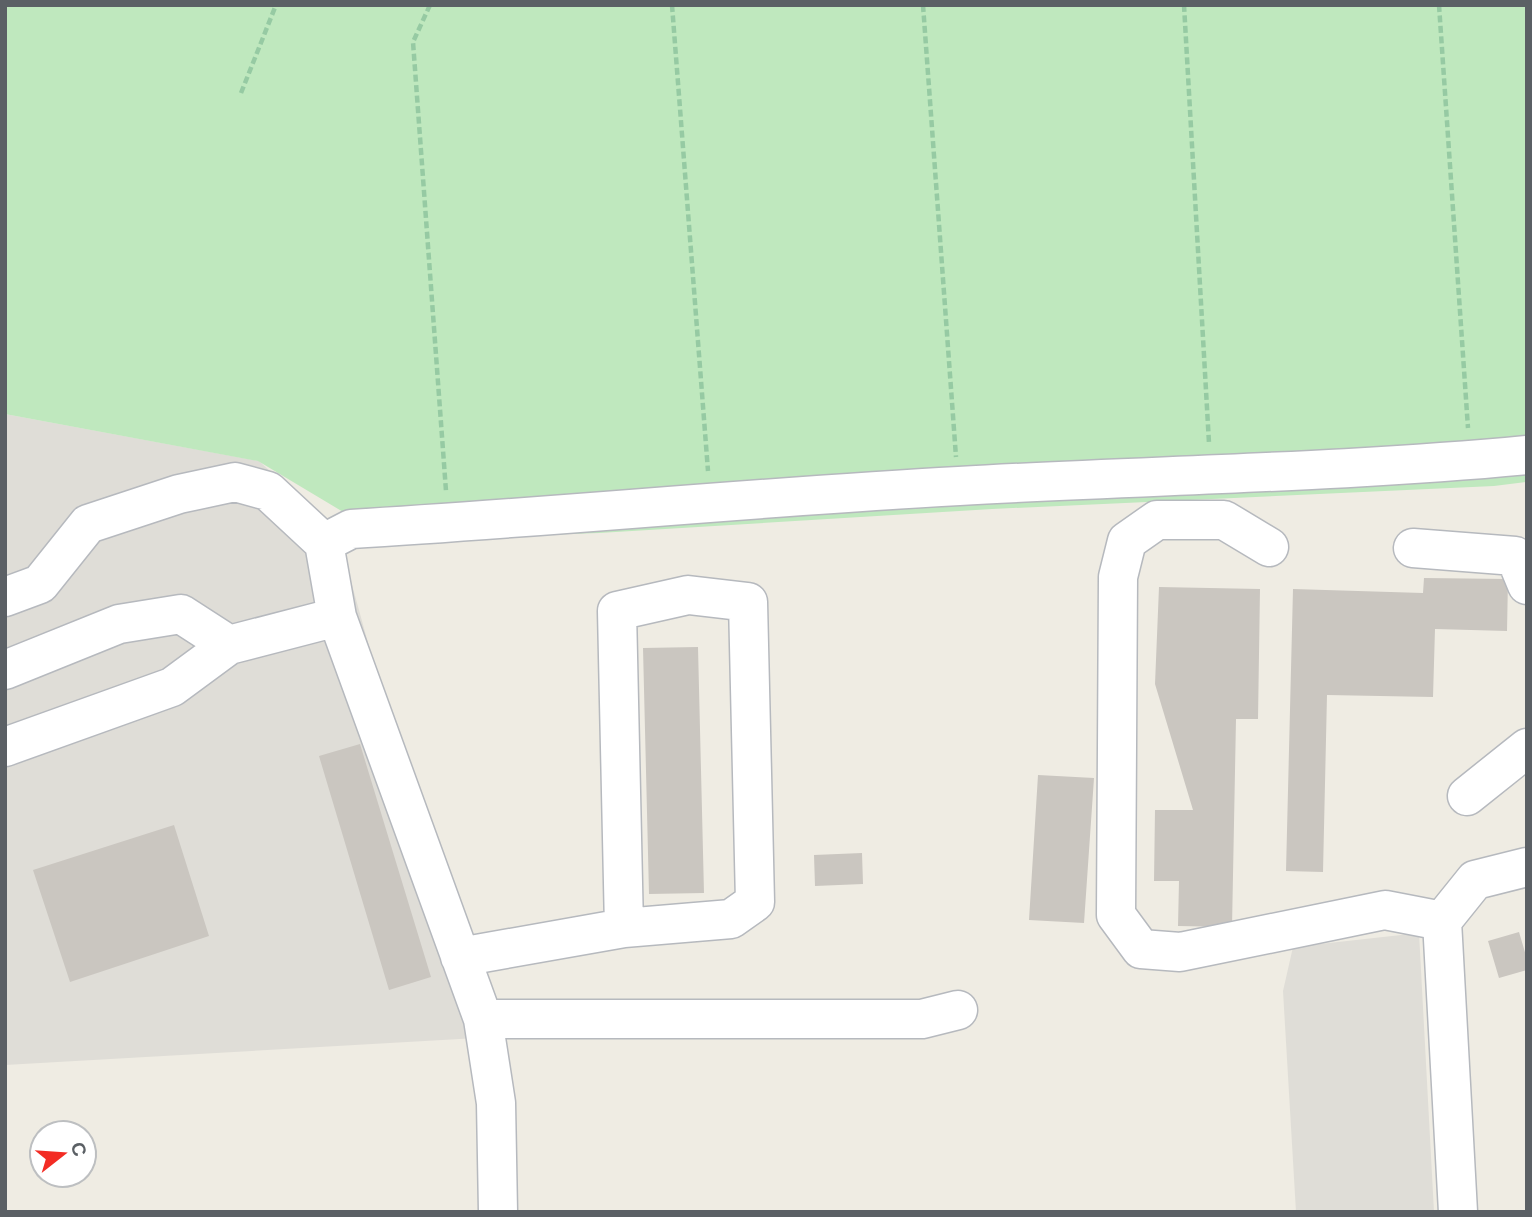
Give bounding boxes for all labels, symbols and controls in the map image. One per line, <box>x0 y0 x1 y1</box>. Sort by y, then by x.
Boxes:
north arrow <box>28 1119 98 1189</box>
text: С <box>67 1139 93 1159</box>

